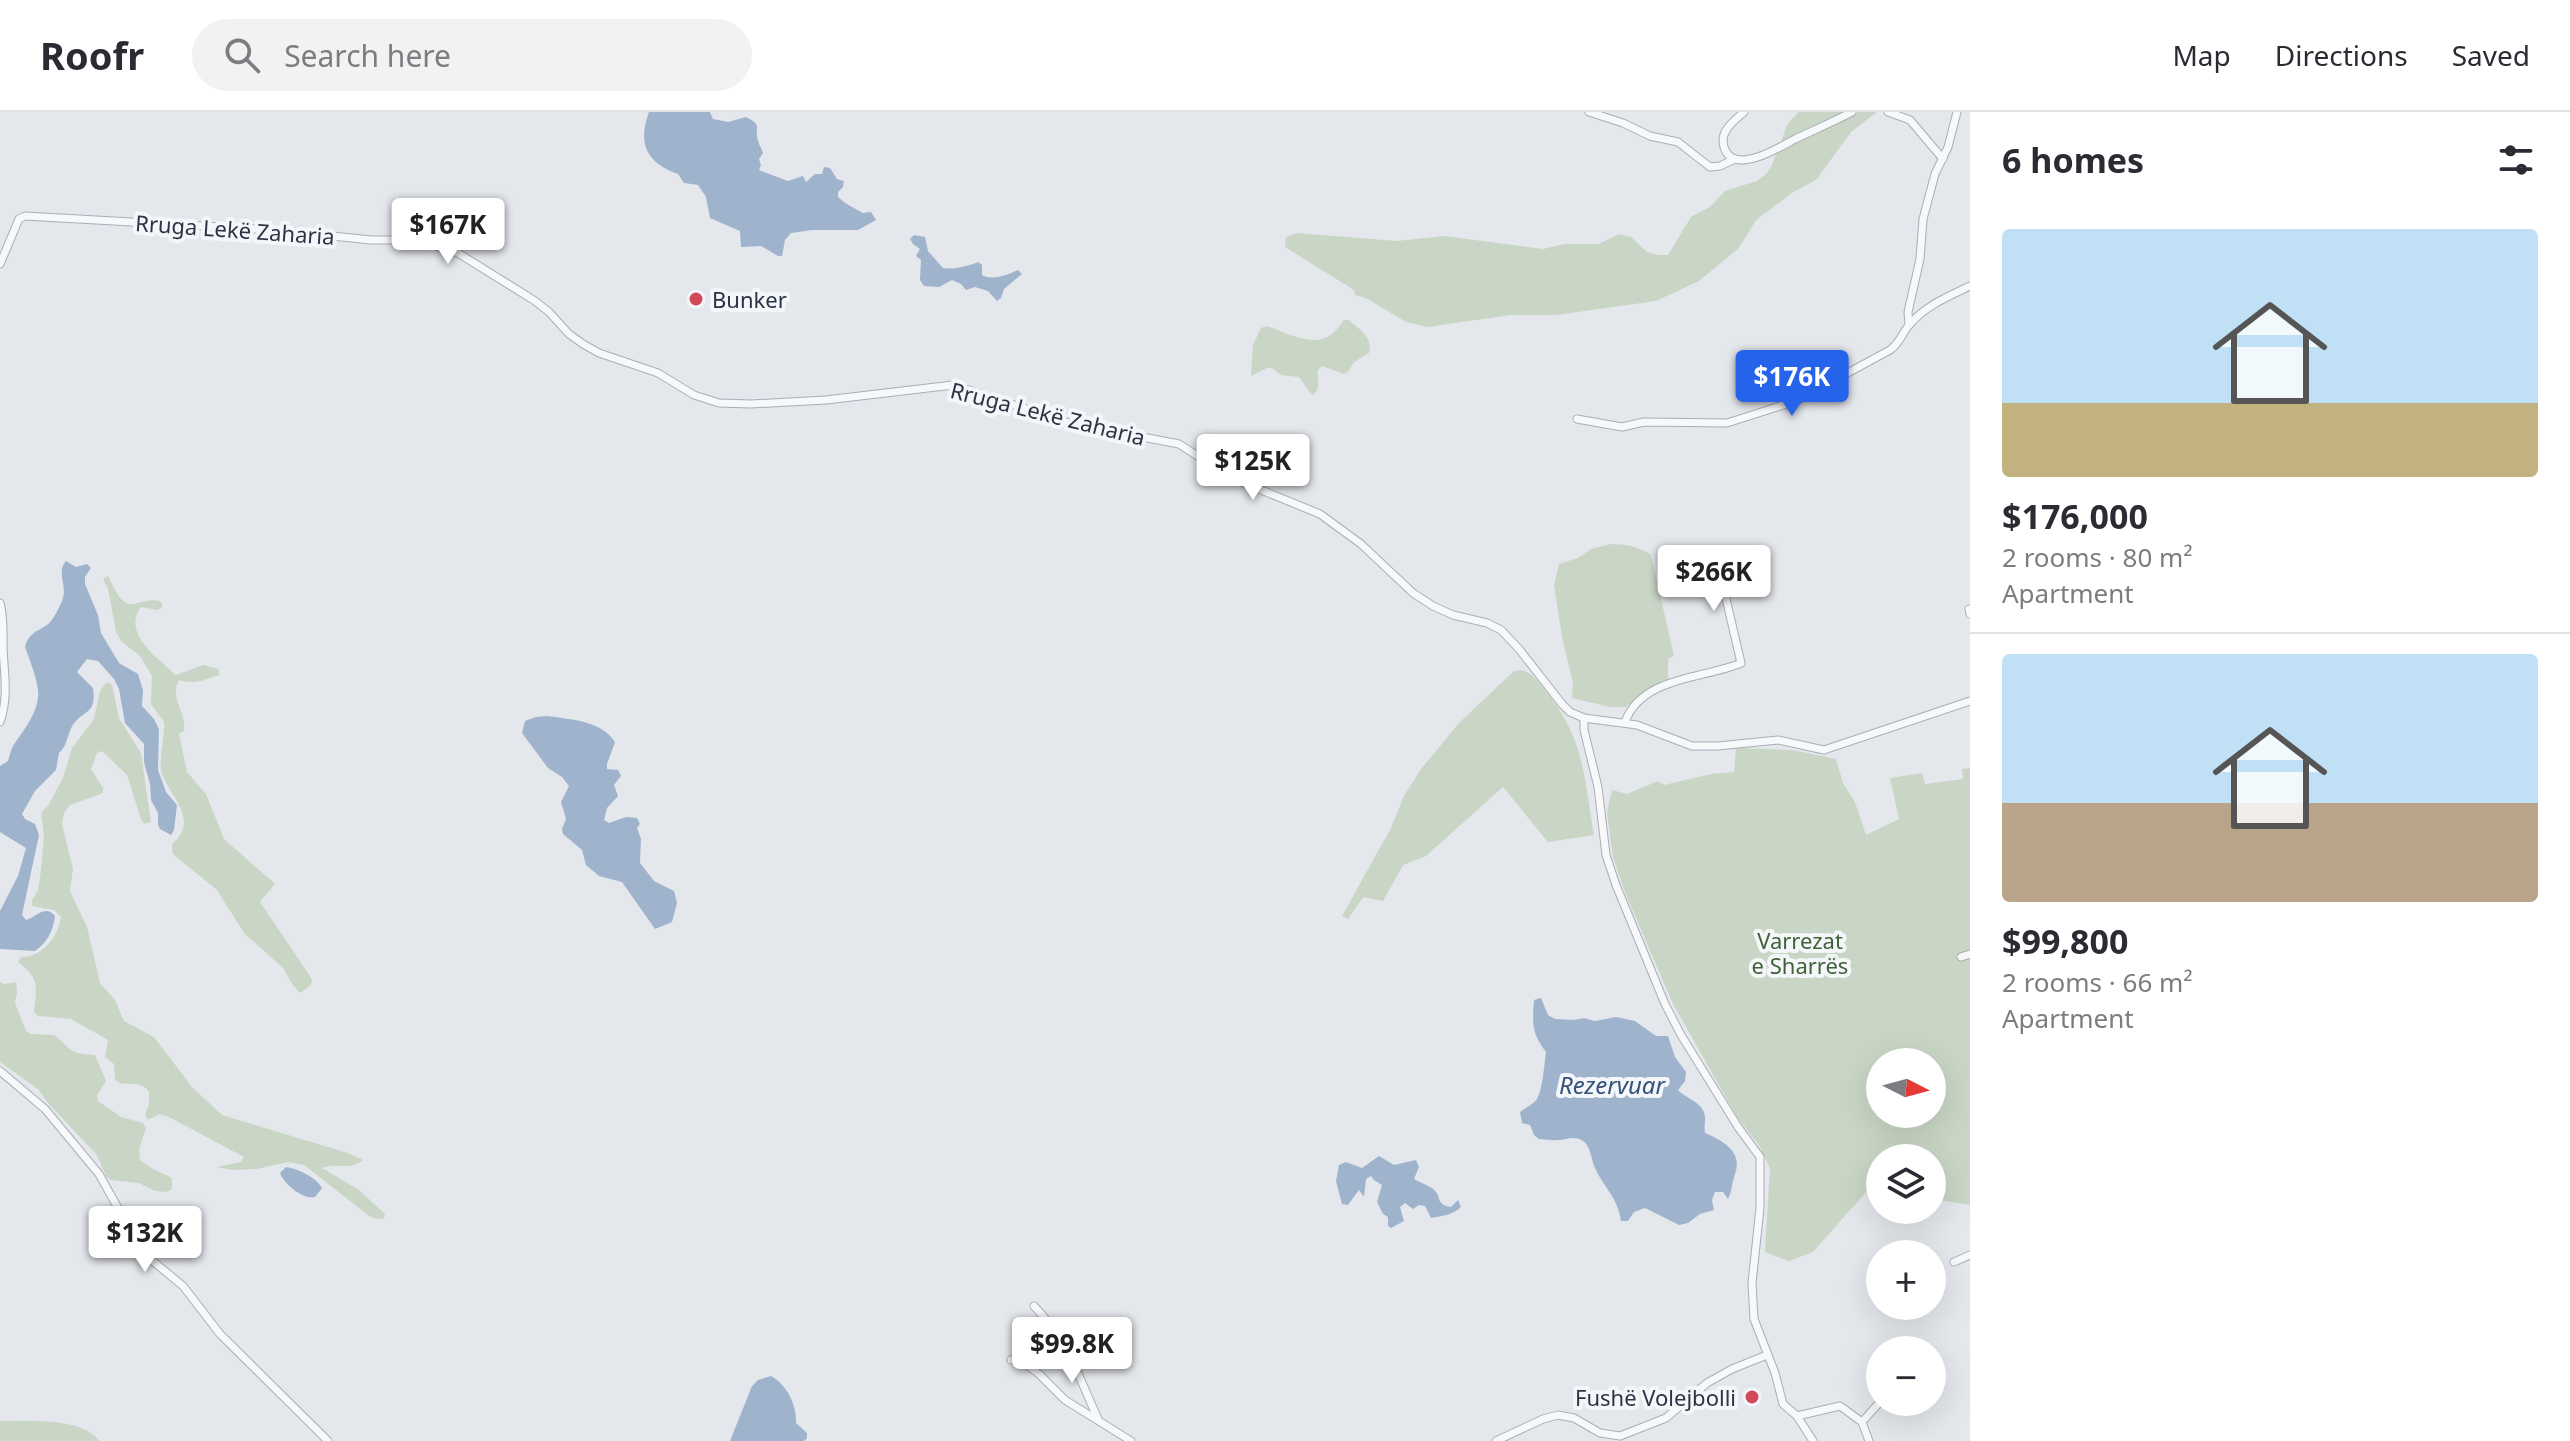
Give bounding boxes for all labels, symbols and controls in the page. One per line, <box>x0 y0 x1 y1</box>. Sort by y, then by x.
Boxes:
search box <box>192 19 752 91</box>
text: Roofr <box>40 29 144 81</box>
icon: search <box>220 33 264 77</box>
text: Search here <box>284 35 451 76</box>
text: Map <box>2172 36 2231 74</box>
text: Directions <box>2275 36 2408 74</box>
text: Saved <box>2452 36 2530 74</box>
text: 6 homes <box>2002 137 2144 183</box>
icon: filters <box>2494 138 2538 182</box>
pin: $167K <box>392 198 504 266</box>
text: $167K <box>410 206 486 242</box>
street label: Rruga Lekë Zaharia <box>134 207 336 251</box>
icon: home <box>2198 281 2342 425</box>
place label: Bunker <box>712 284 787 314</box>
marker: Bunker <box>687 290 705 308</box>
pin: $176K <box>1736 350 1848 418</box>
text: $176K <box>1754 358 1830 394</box>
street label: Rruga Lekë Zaharia <box>947 374 1149 452</box>
pin: $125K <box>1197 434 1309 502</box>
text: $125K <box>1215 442 1291 478</box>
text: $176,000 <box>2002 493 2148 539</box>
text: 2 rooms · 80 m² <box>2002 539 2192 575</box>
pin: $266K <box>1658 545 1770 613</box>
text: $266K <box>1676 553 1752 589</box>
text: Apartment <box>2002 575 2134 611</box>
icon: home <box>2198 706 2342 850</box>
text: $99,800 <box>2002 918 2128 964</box>
park label: Varrezat e Sharrës <box>1752 925 1848 980</box>
text: 2 rooms · 66 m² <box>2002 964 2192 1000</box>
text: Apartment <box>2002 1000 2134 1036</box>
north arrow <box>1866 1048 1946 1128</box>
map controls <box>1866 1048 1946 1416</box>
water label: Rezervuar <box>1559 1068 1666 1101</box>
button: layers <box>1866 1144 1946 1224</box>
pin: $132K <box>89 1206 201 1274</box>
text: $132K <box>107 1214 183 1250</box>
button: + <box>1866 1240 1946 1320</box>
pin: $99.8K <box>1007 1317 1137 1385</box>
text: $99.8K <box>1030 1325 1114 1361</box>
button: − <box>1866 1336 1946 1416</box>
place label: Fushë Volejbolli <box>1575 1382 1736 1412</box>
marker: Fushë Volejbolli <box>1743 1388 1761 1406</box>

